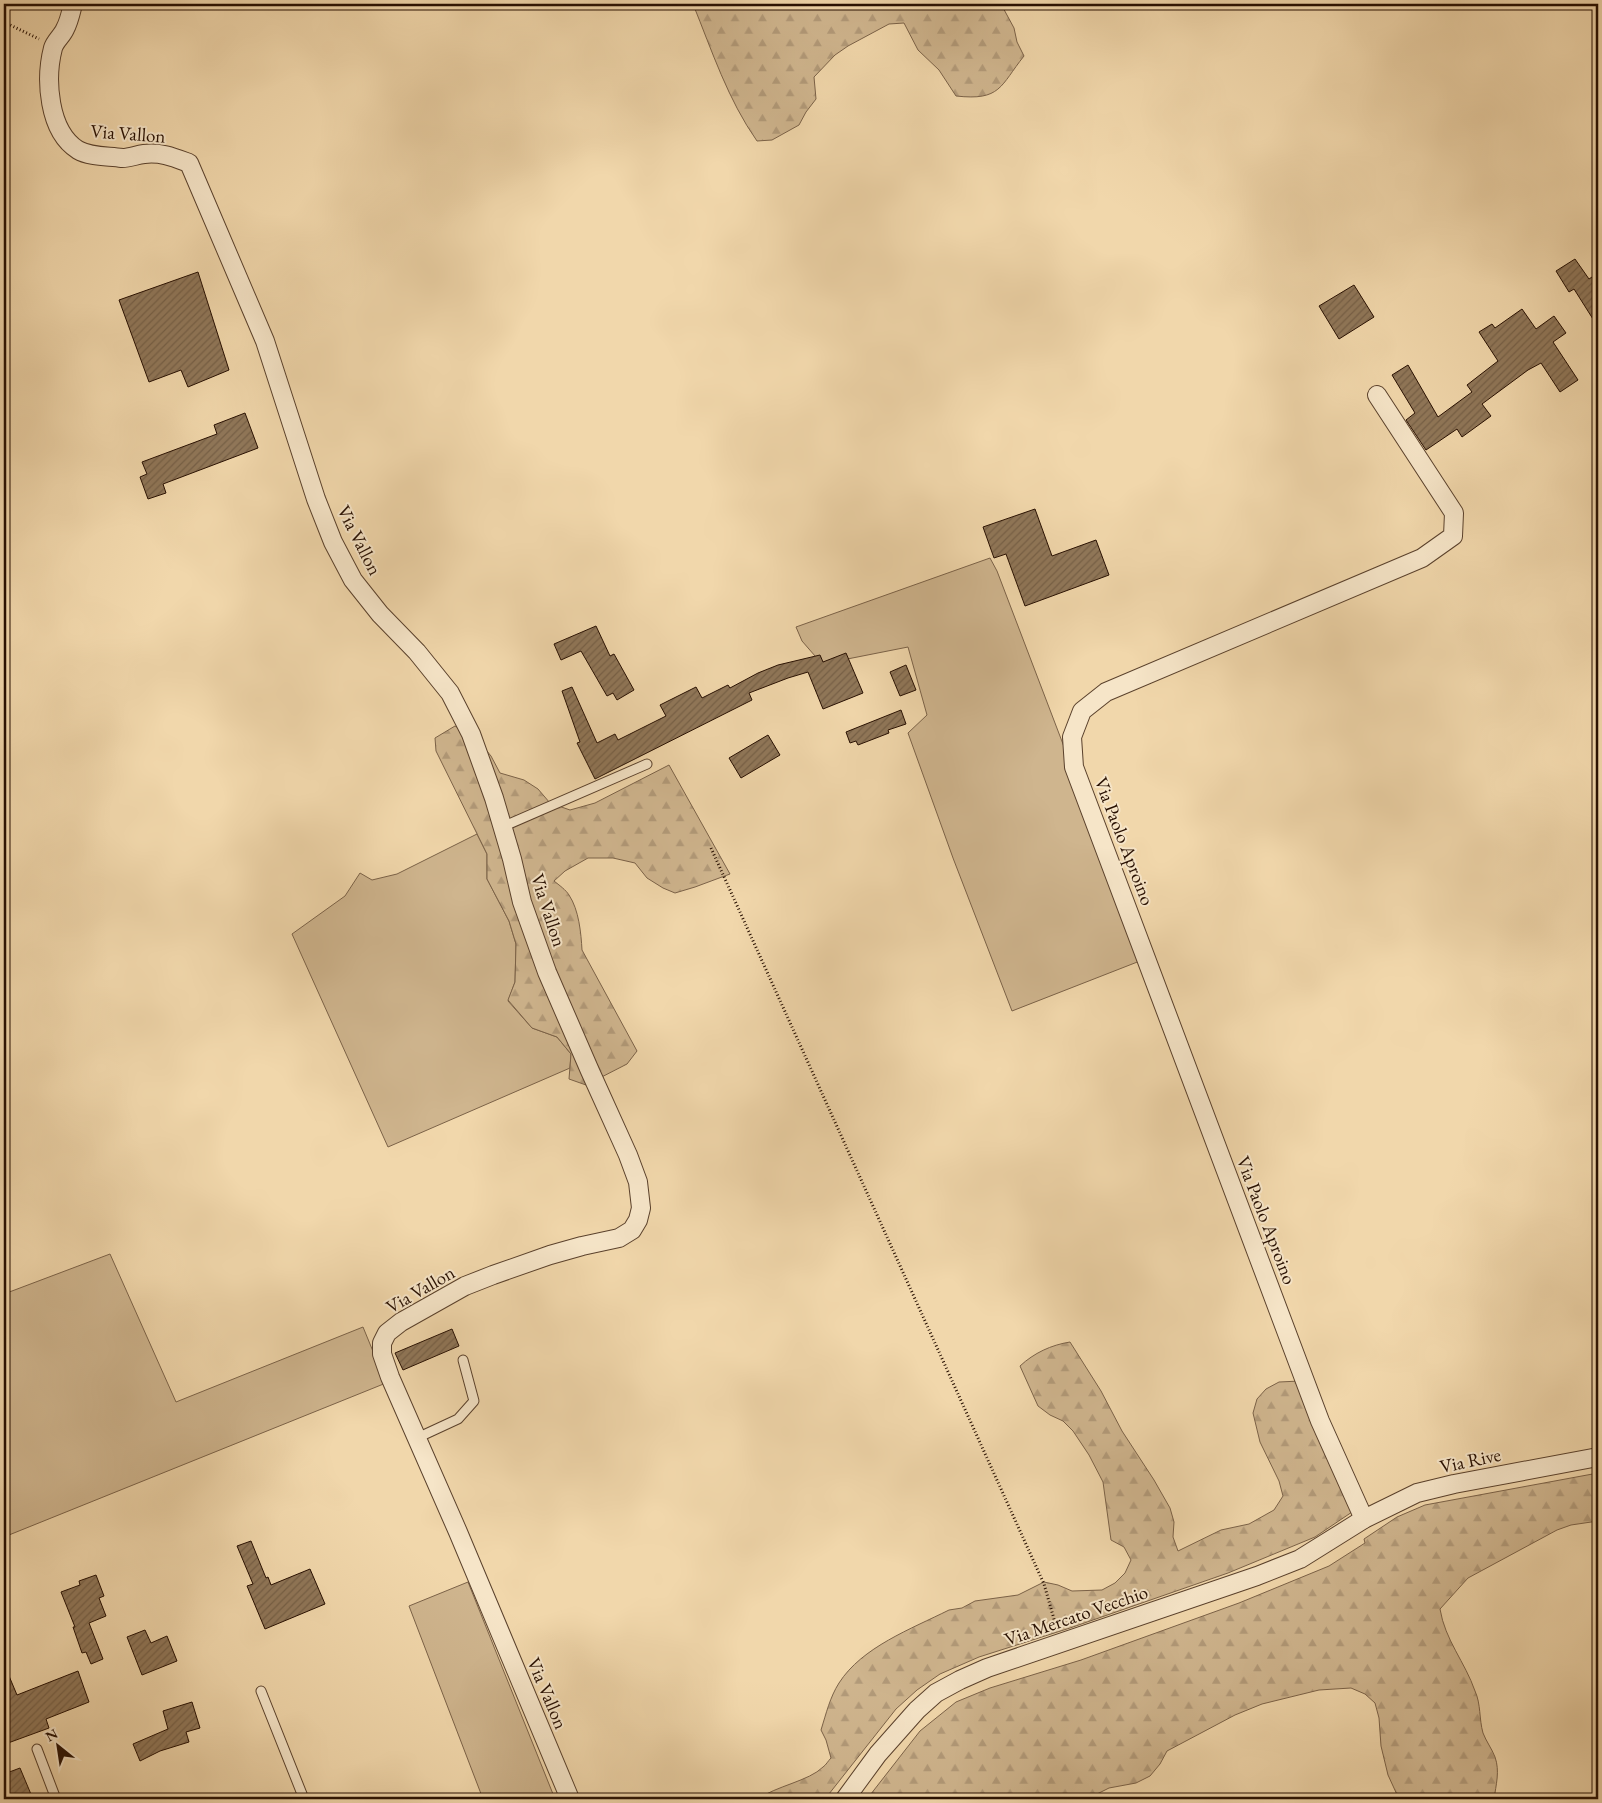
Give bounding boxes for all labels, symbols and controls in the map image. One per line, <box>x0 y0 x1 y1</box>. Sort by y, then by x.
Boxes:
street label: Via Vallon <box>89 118 166 149</box>
street label: Via Vallon <box>331 501 388 580</box>
street label: Via Paolo Aproino <box>1089 774 1160 909</box>
street label: Via Vallon <box>525 870 572 950</box>
street label: Via Paolo Aproino <box>1231 1153 1302 1288</box>
street label: Via Vallon <box>381 1260 459 1319</box>
street label: Via Rive <box>1437 1442 1503 1479</box>
street label: Via Mercato Vecchio <box>1001 1579 1151 1652</box>
street label: Via Vallon <box>521 1654 574 1733</box>
north arrow <box>32 1720 82 1770</box>
text: N <box>42 1724 61 1745</box>

